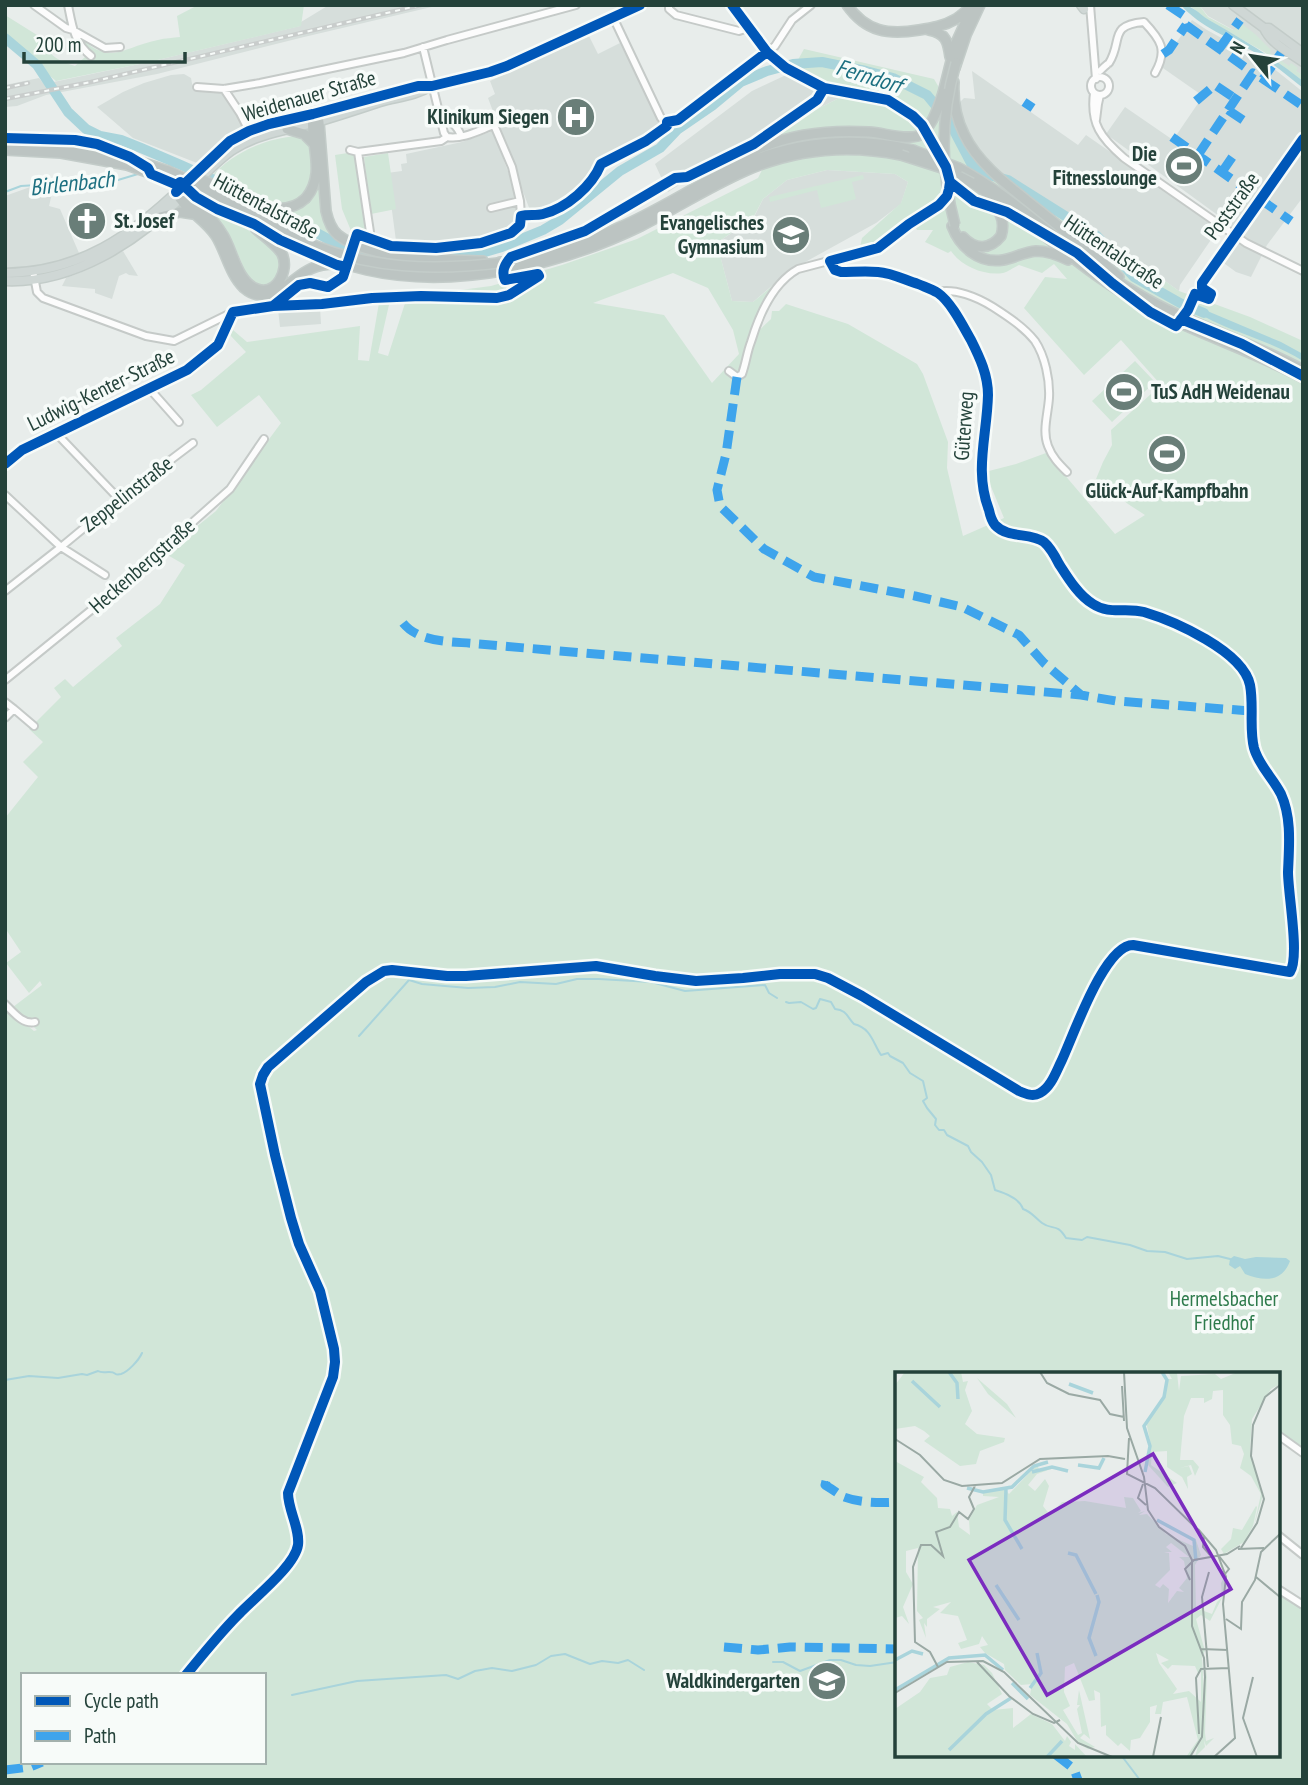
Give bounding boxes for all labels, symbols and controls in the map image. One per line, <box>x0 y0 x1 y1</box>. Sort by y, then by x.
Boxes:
scale bar <box>24 21 186 65</box>
north arrow <box>1217 21 1287 91</box>
text: 200 m <box>35 31 81 58</box>
text: N <box>1224 37 1250 58</box>
water label: Ferndorf <box>833 52 911 101</box>
street label: Weidenauer Straße <box>239 64 379 127</box>
hospital icon: Klinikum Siegen <box>555 96 597 138</box>
place label: Klinikum Siegen <box>427 103 549 130</box>
place label: Die Fitnesslounge <box>1053 140 1157 191</box>
sports icon: Die Fitnesslounge <box>1163 145 1205 187</box>
water label: Birlenbach <box>28 163 117 201</box>
street label: Hüttentalstraße <box>209 167 323 244</box>
street label: Poststraße <box>1198 167 1265 245</box>
church icon: St. Josef <box>66 200 108 242</box>
place label: St. Josef <box>114 207 176 234</box>
street label: Hüttentalstraße <box>1059 208 1169 295</box>
place label: Evangelisches Gymnasium <box>660 209 764 260</box>
school or university icon: Evangelisches Gymnasium <box>770 214 812 256</box>
street label: Ludwig-Kenter-Straße <box>23 342 179 437</box>
sports icon: TuS AdH Weidenau <box>1103 371 1145 413</box>
place label: TuS AdH Weidenau <box>1151 378 1290 405</box>
street label: Güterweg <box>948 390 979 461</box>
sports icon: Glück-Auf-Kampfbahn <box>1146 433 1188 475</box>
street label: Zeppelinstraße <box>76 450 178 538</box>
place label: Glück-Auf-Kampfbahn <box>1086 477 1248 504</box>
street label: Heckenbergstraße <box>83 512 200 619</box>
park label: Hermelsbacher Friedhof <box>1170 1285 1279 1336</box>
inset map <box>895 1372 1280 1757</box>
school or university icon: Waldkindergarten <box>806 1660 848 1702</box>
place label: Waldkindergarten <box>665 1667 800 1694</box>
legend <box>21 1673 266 1764</box>
text: Cycle path <box>84 1687 159 1714</box>
text: Path <box>84 1722 116 1749</box>

